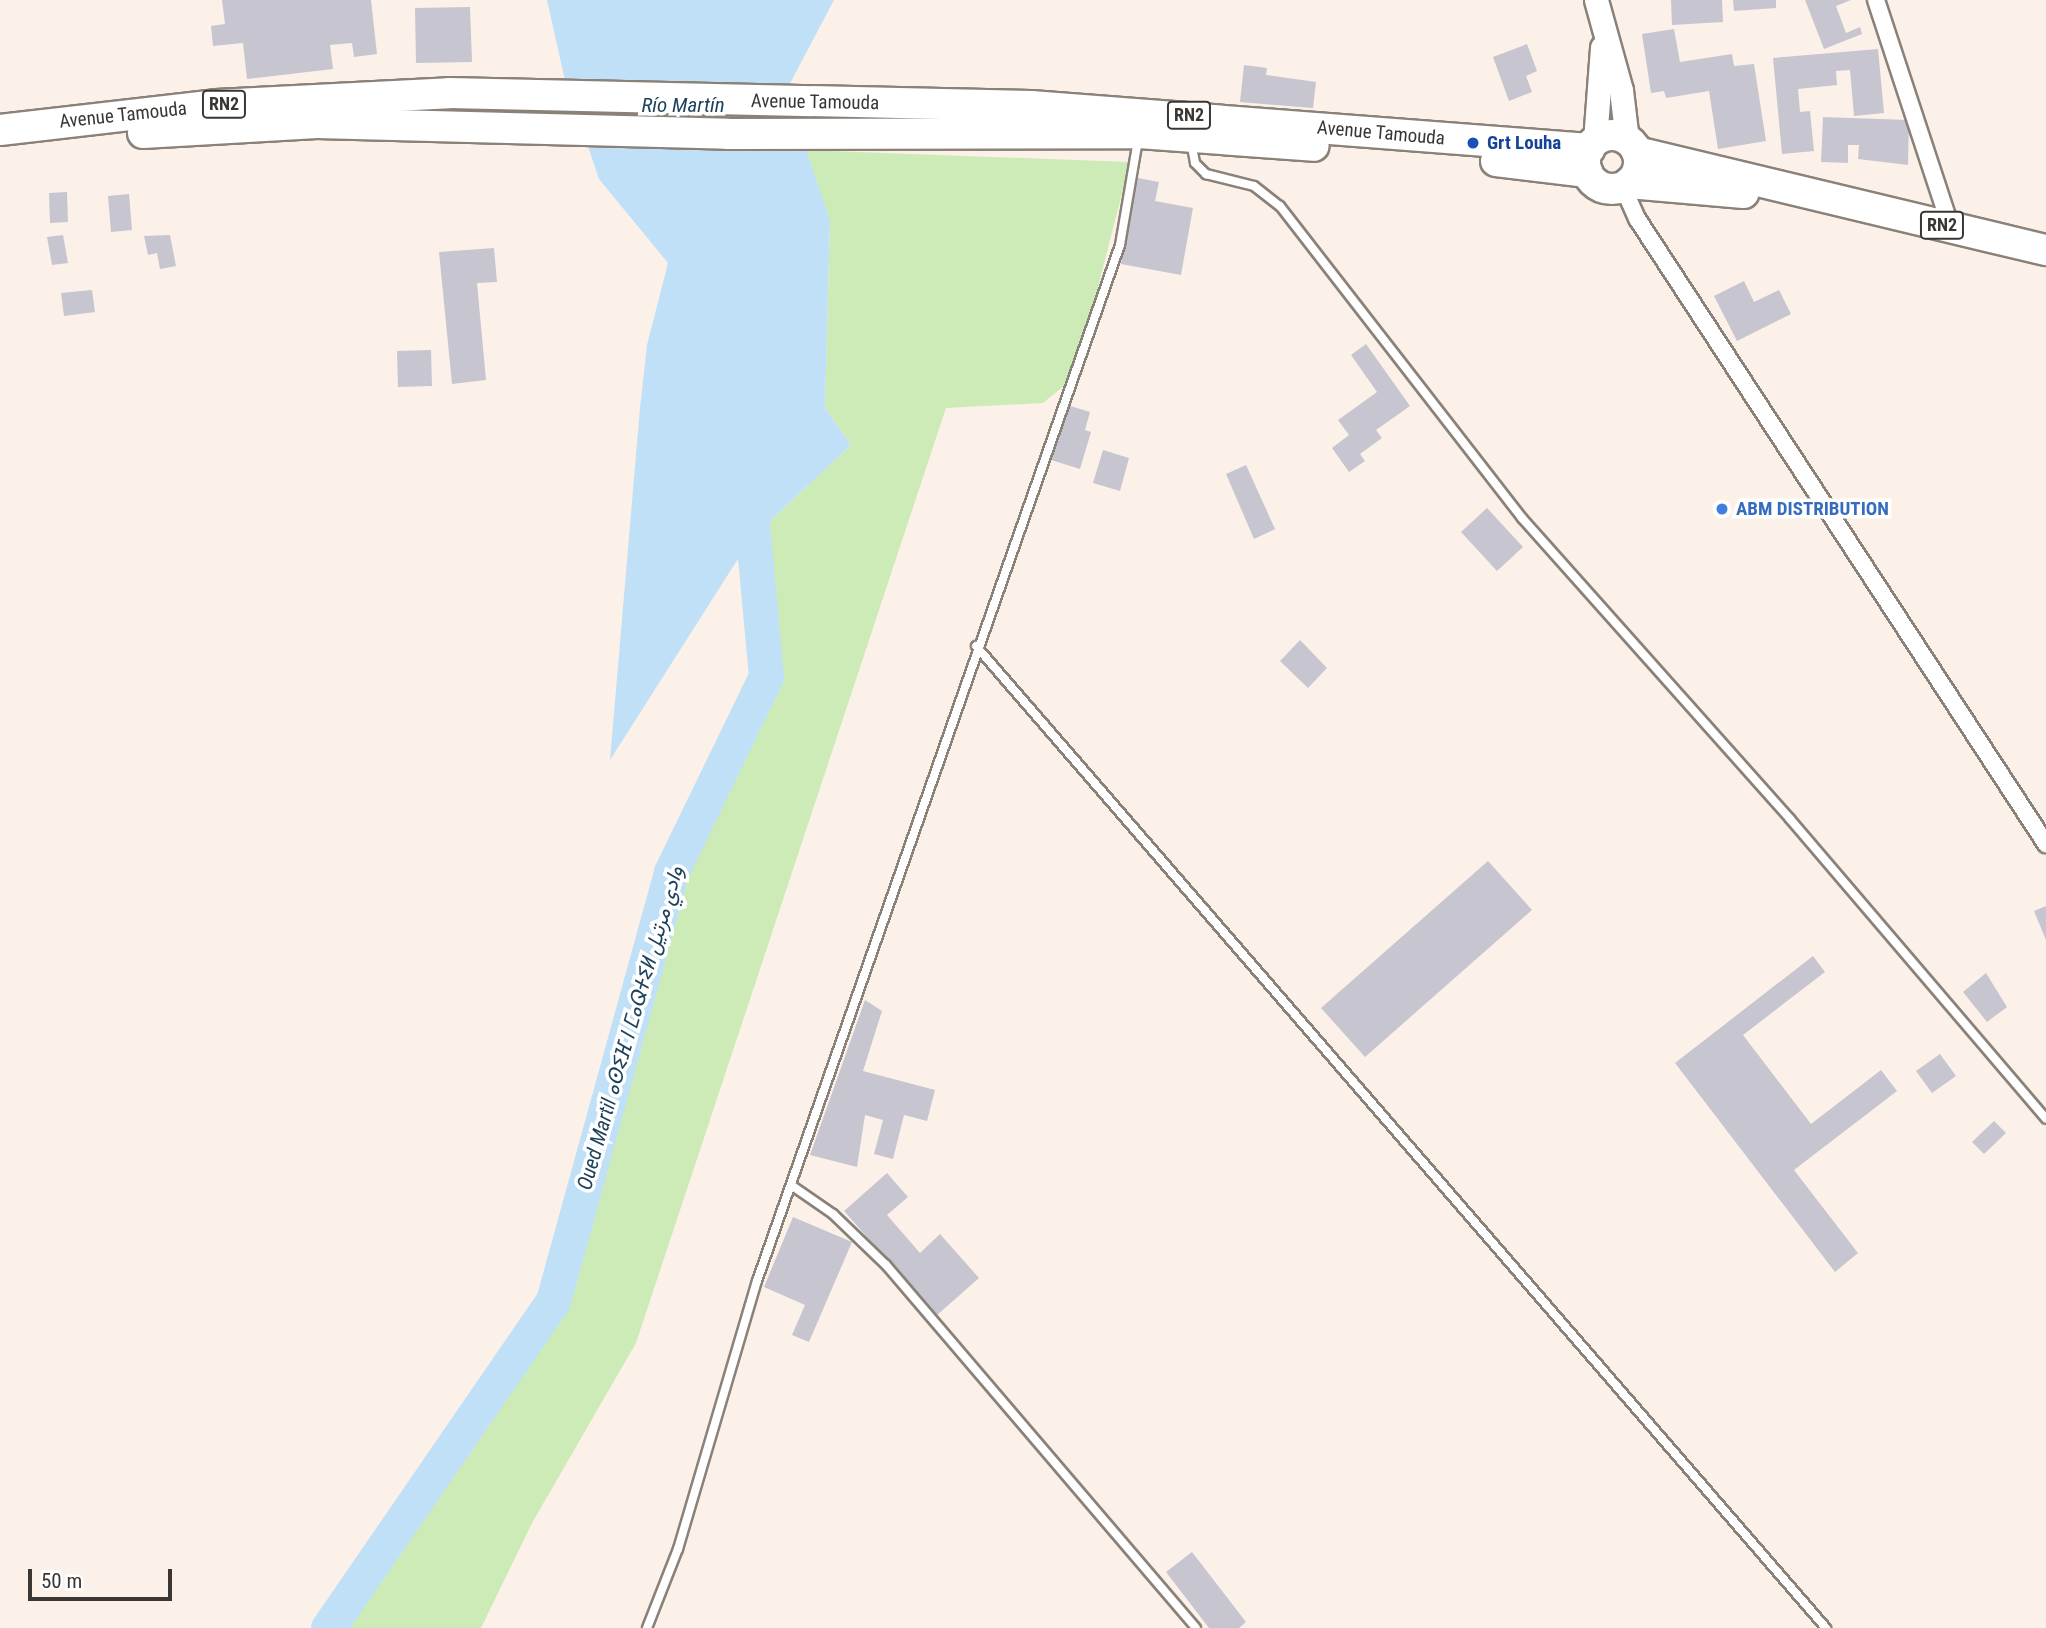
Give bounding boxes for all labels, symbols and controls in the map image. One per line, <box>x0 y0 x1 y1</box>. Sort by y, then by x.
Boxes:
street label: Avenue Tamouda <box>751 89 879 115</box>
road number: RN2 <box>201 90 247 119</box>
water label: Río Martín <box>641 92 725 118</box>
street label: Avenue Tamouda <box>58 97 188 133</box>
road number: RN2 <box>1166 100 1212 130</box>
street label: Avenue Tamouda <box>1316 116 1446 150</box>
place label: Grt Louha <box>1487 132 1561 154</box>
marker: Grt Louha <box>1465 135 1481 151</box>
road number: RN2 <box>1919 210 1965 240</box>
place label: ABM DISTRIBUTION <box>1736 498 1889 520</box>
marker: ABM DISTRIBUTION <box>1714 501 1730 517</box>
water label: Oued Martil ⴰⵙⵉⴼ ⵏ ⵎⴰⵕⵜⵉⵍ وادي مرتيل <box>572 863 688 1193</box>
scale bar <box>32 1554 175 1598</box>
text: 50 m <box>41 1569 82 1593</box>

